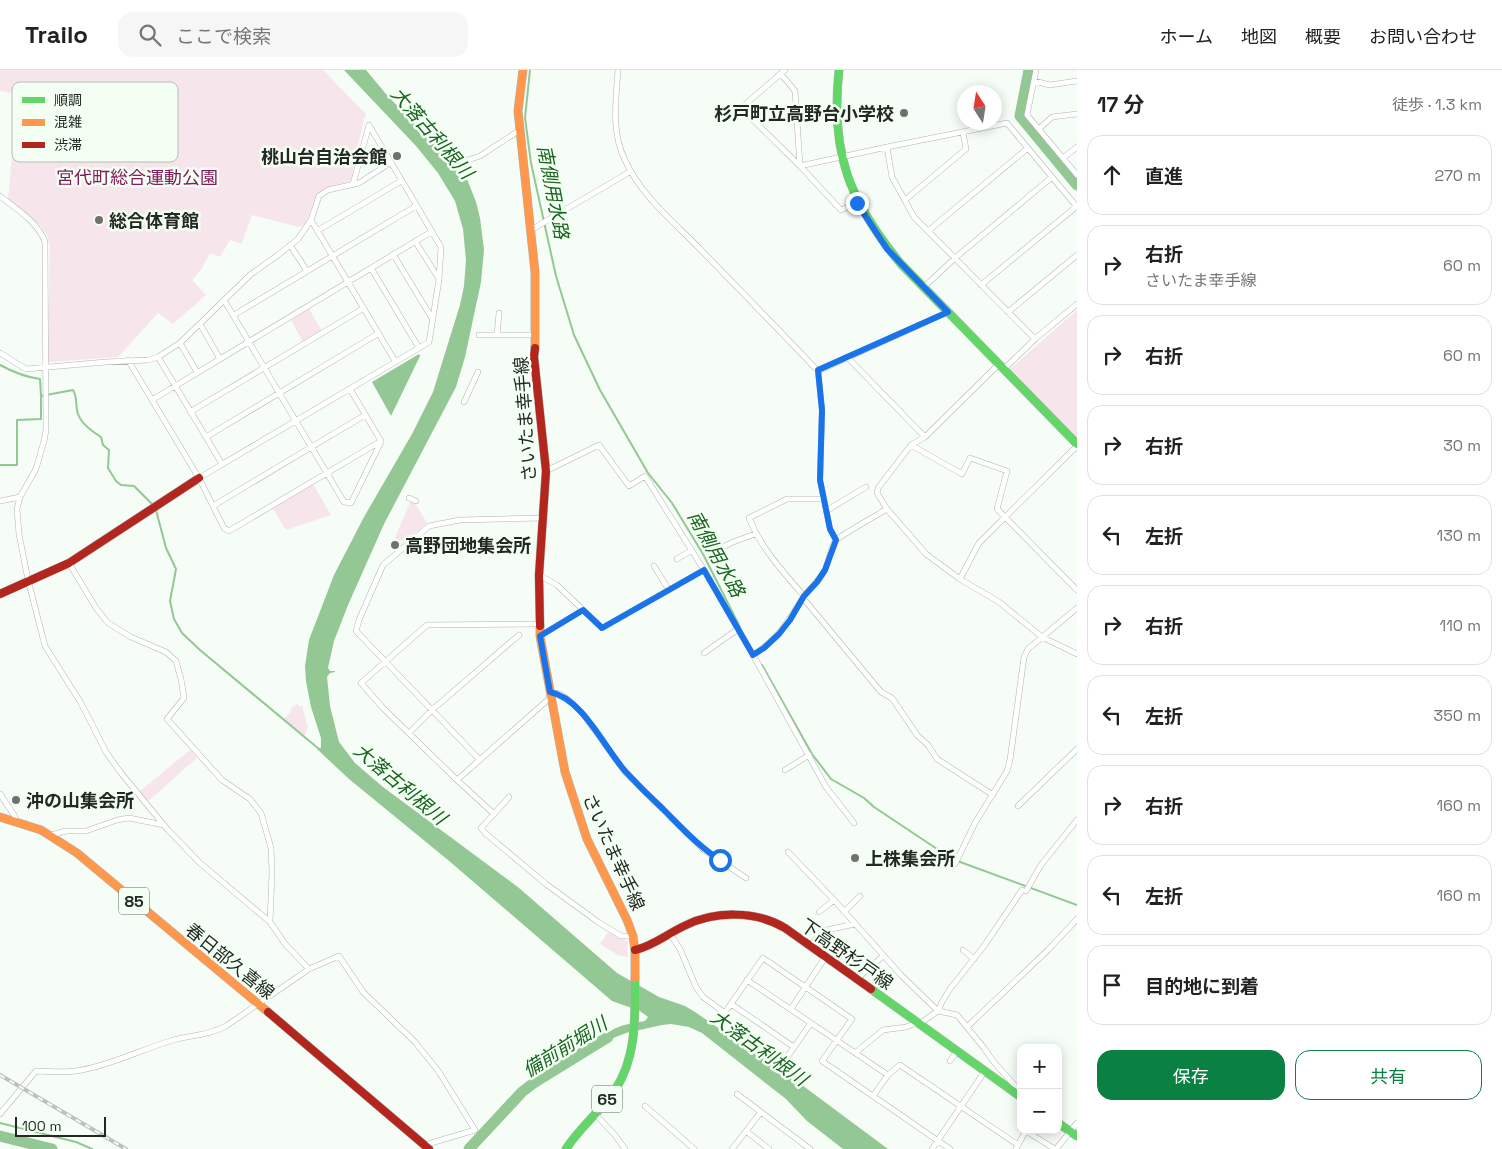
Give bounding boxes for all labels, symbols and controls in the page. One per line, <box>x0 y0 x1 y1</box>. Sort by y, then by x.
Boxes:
search box <box>118 12 468 57</box>
text: Trailo <box>25 19 88 50</box>
icon: search <box>136 21 164 49</box>
text: ここで検索 <box>176 24 271 49</box>
text: ホーム <box>1160 25 1213 48</box>
text: 地図 <box>1241 25 1277 48</box>
text: 概要 <box>1305 25 1341 48</box>
text: お問い合わせ <box>1369 25 1477 48</box>
legend <box>12 82 178 162</box>
water label: 大落古利根川 <box>385 82 480 186</box>
north arrow <box>957 85 1002 130</box>
text: 順調 <box>54 91 82 109</box>
text: 17 分 <box>1097 91 1144 118</box>
text: 徒歩 · 1.3 km <box>1392 94 1482 115</box>
place label: 杉戸町立高野台小学校 <box>714 102 894 125</box>
marker: 杉戸町立高野台小学校 <box>898 107 910 119</box>
text: 混雑 <box>54 113 82 131</box>
text: 渋滞 <box>54 136 82 154</box>
water label: 南側用水路 <box>532 143 575 243</box>
place label: 桃山台自治会館 <box>261 145 387 168</box>
marker: 桃山台自治会館 <box>391 150 403 162</box>
icon: ahead <box>1098 161 1126 189</box>
text: 直進 <box>1145 164 1183 189</box>
text: 270 m <box>1434 165 1481 186</box>
park label: 宮代町総合運動公園 <box>56 166 218 189</box>
route end <box>846 192 869 215</box>
place label: 総合体育館 <box>109 209 199 232</box>
marker: 総合体育館 <box>93 214 105 226</box>
text: 右折 <box>1145 242 1183 267</box>
icon: right <box>1098 251 1126 279</box>
text: 60 m <box>1443 255 1481 276</box>
text: さいたま幸手線 <box>1145 270 1257 291</box>
icon: right <box>1098 341 1126 369</box>
text: 右折 <box>1145 344 1183 369</box>
text: 60 m <box>1443 345 1481 366</box>
street label: さいたま幸手線 <box>509 356 541 482</box>
icon: right <box>1098 431 1126 459</box>
text: 右折 <box>1145 434 1183 459</box>
text: 30 m <box>1443 435 1481 456</box>
water label: 南側用水路 <box>682 506 751 603</box>
icon: left <box>1098 521 1126 549</box>
text: 左折 <box>1145 524 1183 549</box>
text: 130 m <box>1437 525 1481 546</box>
place label: 高野団地集会所 <box>405 534 531 557</box>
marker: 高野団地集会所 <box>389 539 401 551</box>
icon: right <box>1098 611 1126 639</box>
text: 右折 <box>1145 614 1183 639</box>
text: 110 m <box>1439 615 1481 636</box>
icon: left <box>1098 701 1126 729</box>
text: 左折 <box>1145 704 1183 729</box>
text: 350 m <box>1434 705 1481 726</box>
water label: 大落古利根川 <box>348 738 453 831</box>
place label: 沖の山集会所 <box>26 789 134 812</box>
street label: さいたま幸手線 <box>578 790 650 914</box>
icon: right <box>1098 791 1126 819</box>
marker: 沖の山集会所 <box>10 794 22 806</box>
text: 右折 <box>1145 794 1183 819</box>
text: 160 m <box>1436 795 1481 816</box>
place label: 上株集会所 <box>865 847 955 870</box>
route start <box>709 849 732 872</box>
marker: 上株集会所 <box>849 852 861 864</box>
icon: left <box>1098 881 1126 909</box>
text: 左折 <box>1145 884 1183 909</box>
text: 160 m <box>1436 885 1481 906</box>
road number: 85 <box>119 888 149 914</box>
street label: 下高野杉戸線 <box>796 914 898 994</box>
street label: 春日部久喜線 <box>181 918 279 1004</box>
icon: arrive <box>1098 971 1126 999</box>
text: 目的地に到着 <box>1145 974 1259 999</box>
water label: 大落古利根川 <box>706 1004 814 1093</box>
water label: 備前前堀川 <box>518 1010 614 1083</box>
map controls <box>1017 1044 1062 1134</box>
button: + <box>1017 1044 1062 1089</box>
button: 保存 <box>1097 1050 1285 1100</box>
button: 共有 <box>1295 1050 1482 1100</box>
road number: 65 <box>592 1086 622 1112</box>
button: − <box>1017 1089 1062 1134</box>
scale bar <box>15 1114 106 1137</box>
text: 100 m <box>22 1117 61 1135</box>

